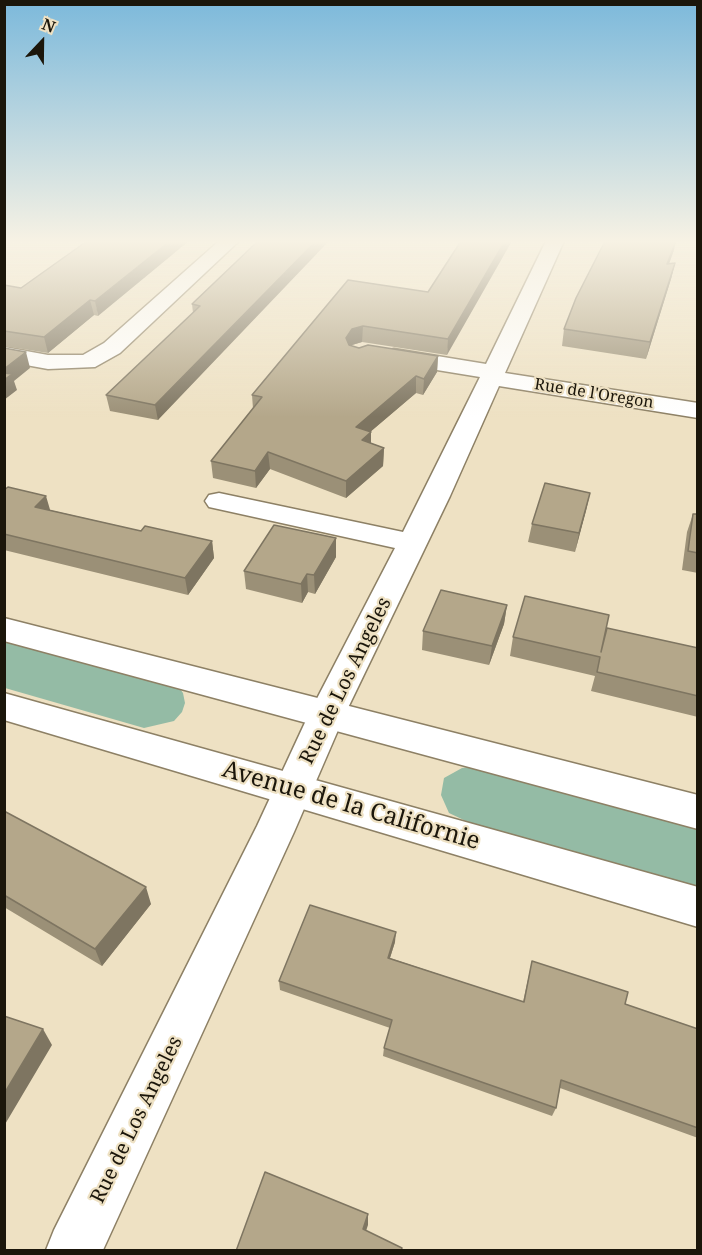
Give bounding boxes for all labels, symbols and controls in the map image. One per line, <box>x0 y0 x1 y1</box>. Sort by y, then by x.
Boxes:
north arrow <box>12 12 72 72</box>
text: N <box>39 13 59 38</box>
street label: Rue de l'Oregon <box>533 375 655 413</box>
street label: Rue de Los Angeles <box>295 594 397 768</box>
street label: Avenue de la Californie <box>219 755 483 857</box>
street label: Rue de Los Angeles <box>86 1033 188 1207</box>

